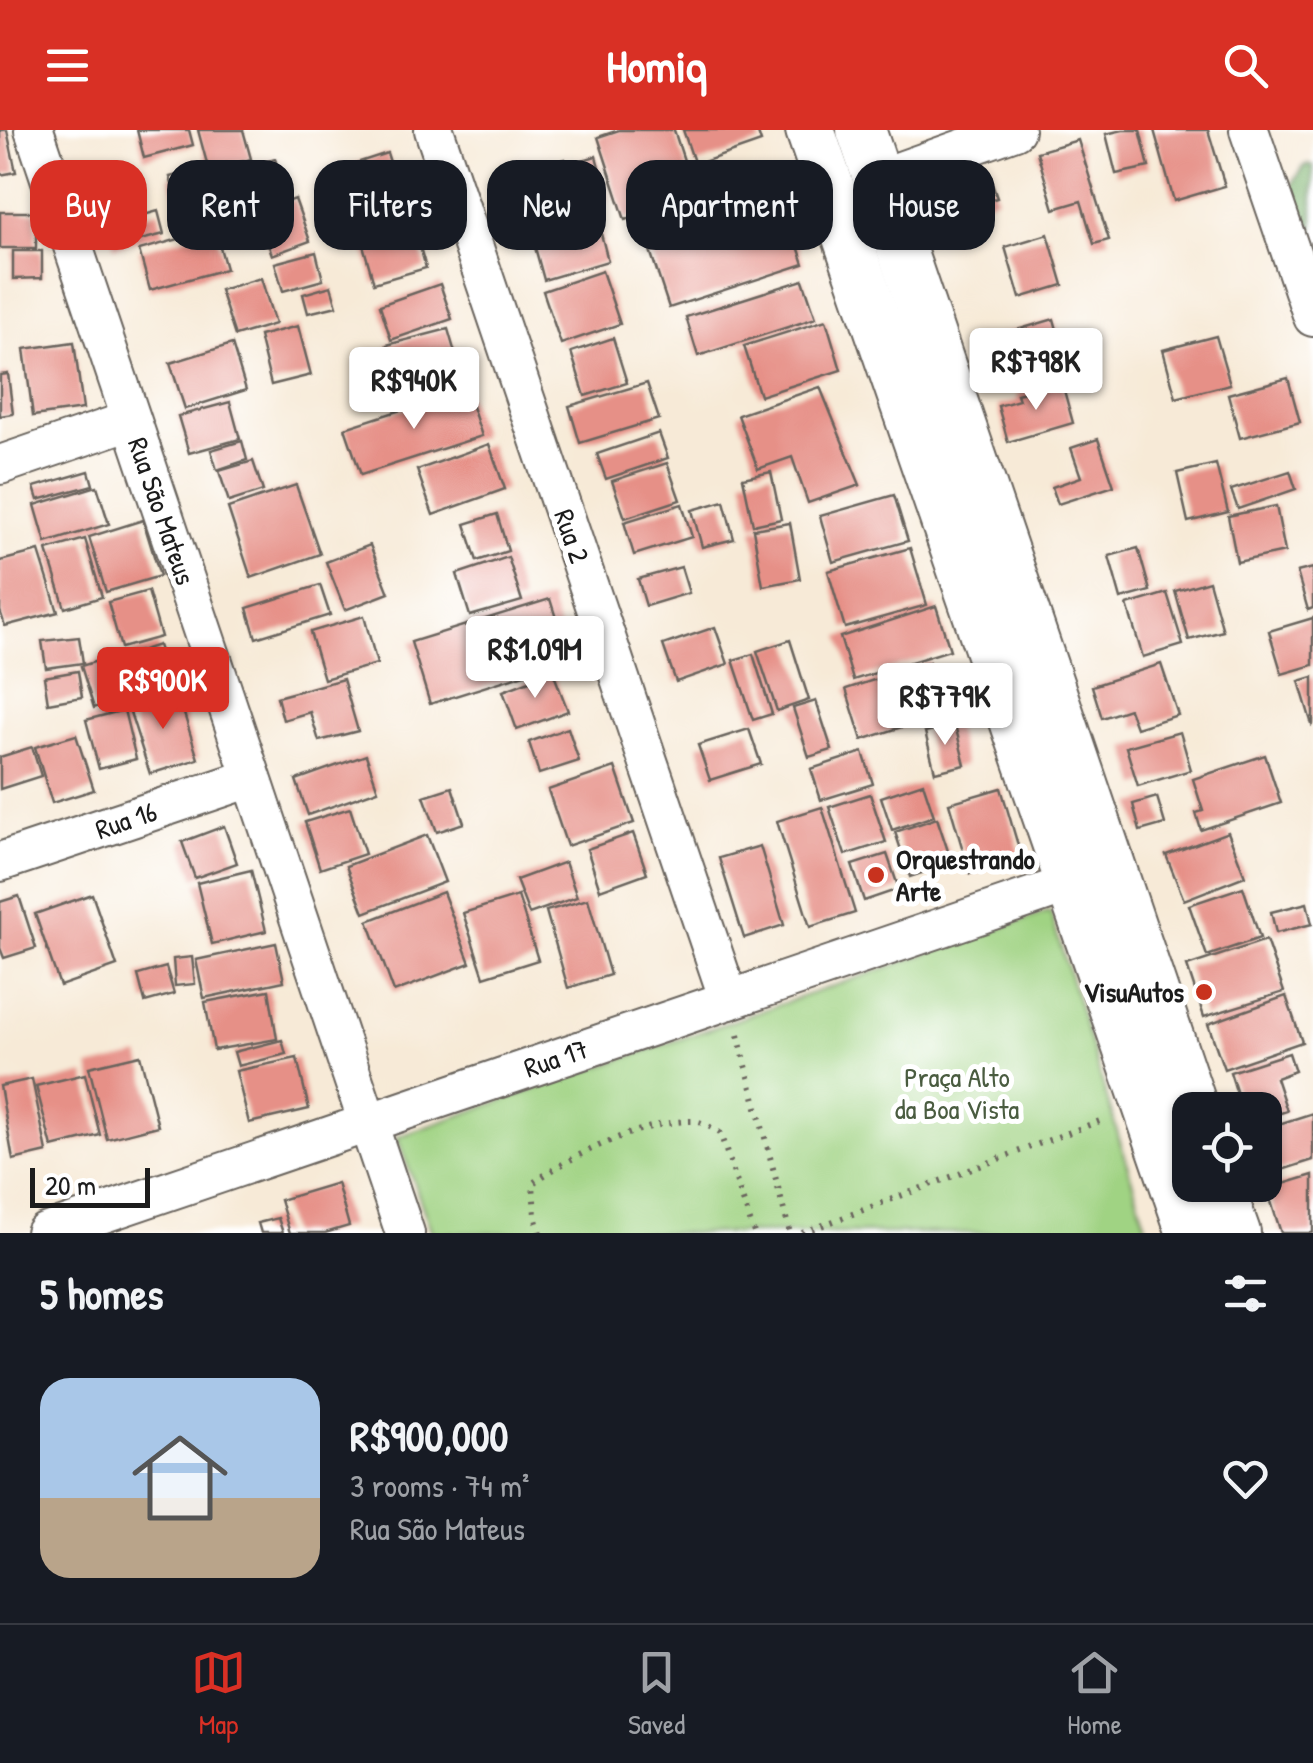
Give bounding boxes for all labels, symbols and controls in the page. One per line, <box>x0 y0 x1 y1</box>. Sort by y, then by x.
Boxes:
text: Homiq <box>606 35 707 96</box>
icon: menu <box>40 38 95 93</box>
icon: search <box>1218 38 1273 93</box>
chip: Buy <box>30 160 147 250</box>
chip: Rent <box>167 160 294 250</box>
chip: Filters <box>314 160 467 250</box>
chip: New <box>487 160 606 250</box>
chip: Apartment <box>626 160 833 250</box>
chip: House <box>853 160 995 250</box>
pin: R$798K <box>955 328 1117 413</box>
text: R$798K <box>992 339 1080 382</box>
pin: R$940K <box>333 347 495 432</box>
text: R$940K <box>371 358 457 401</box>
street label: Rua São Mateus <box>119 432 205 590</box>
street label: Rua 2 <box>545 504 599 568</box>
pin: R$1.09M <box>443 616 627 701</box>
text: R$1.09M <box>488 627 582 670</box>
pin: R$900K <box>82 647 244 732</box>
text: R$900K <box>119 658 207 701</box>
pin: R$779K <box>864 663 1026 748</box>
text: R$779K <box>900 674 990 717</box>
street label: Rua 16 <box>90 792 162 848</box>
place label: Orquestrando Arte <box>896 840 1035 910</box>
marker: Orquestrando Arte <box>865 864 887 886</box>
place label: VisuAutos <box>1083 973 1184 1011</box>
marker: VisuAutos <box>1193 981 1215 1003</box>
street label: Rua 17 <box>519 1029 593 1087</box>
park label: Praça Alto da Boa Vista <box>895 1058 1019 1128</box>
map controls <box>1172 1092 1282 1202</box>
button: locate <box>1172 1092 1282 1202</box>
scale bar <box>30 1163 150 1208</box>
text: 20 m <box>45 1166 96 1204</box>
text: 5 homes <box>40 1265 163 1322</box>
icon: filters <box>1218 1266 1273 1321</box>
text: R$900,000 <box>350 1407 508 1464</box>
icon: home <box>120 1418 240 1538</box>
icon: heart <box>1218 1451 1273 1506</box>
text: 3 rooms · 74 m² <box>350 1464 529 1507</box>
text: Rua São Mateus <box>350 1507 525 1550</box>
tab: Map <box>191 1645 246 1743</box>
tab: Saved <box>628 1645 685 1743</box>
tab: Home <box>1067 1645 1122 1743</box>

